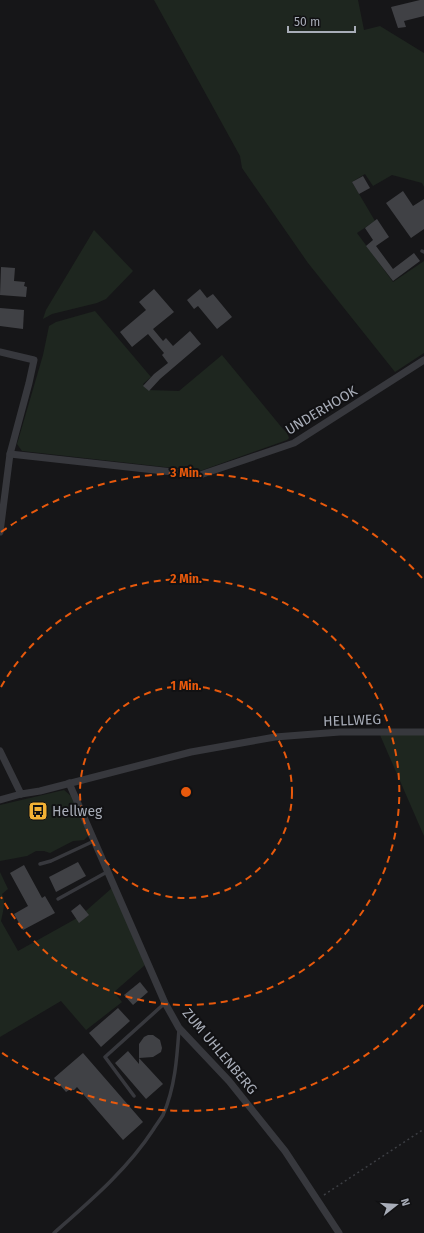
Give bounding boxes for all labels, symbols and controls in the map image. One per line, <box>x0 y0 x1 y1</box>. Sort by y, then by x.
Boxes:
scale bar <box>288 8 355 34</box>
text: 50 m <box>294 15 320 29</box>
street label: UNDERHOOK <box>282 382 361 439</box>
text: 3 Min. <box>169 466 202 480</box>
text: 2 Min. <box>170 572 202 586</box>
text: 1 Min. <box>170 679 202 693</box>
street label: HELLWEG <box>323 711 381 730</box>
centre of rings <box>179 785 193 799</box>
bus stop icon: Hellweg <box>27 800 49 822</box>
place label: Hellweg <box>52 803 103 820</box>
street label: ZUM UHLENBERG <box>179 1005 261 1098</box>
north arrow <box>376 1185 416 1225</box>
text: N <box>398 1197 412 1208</box>

